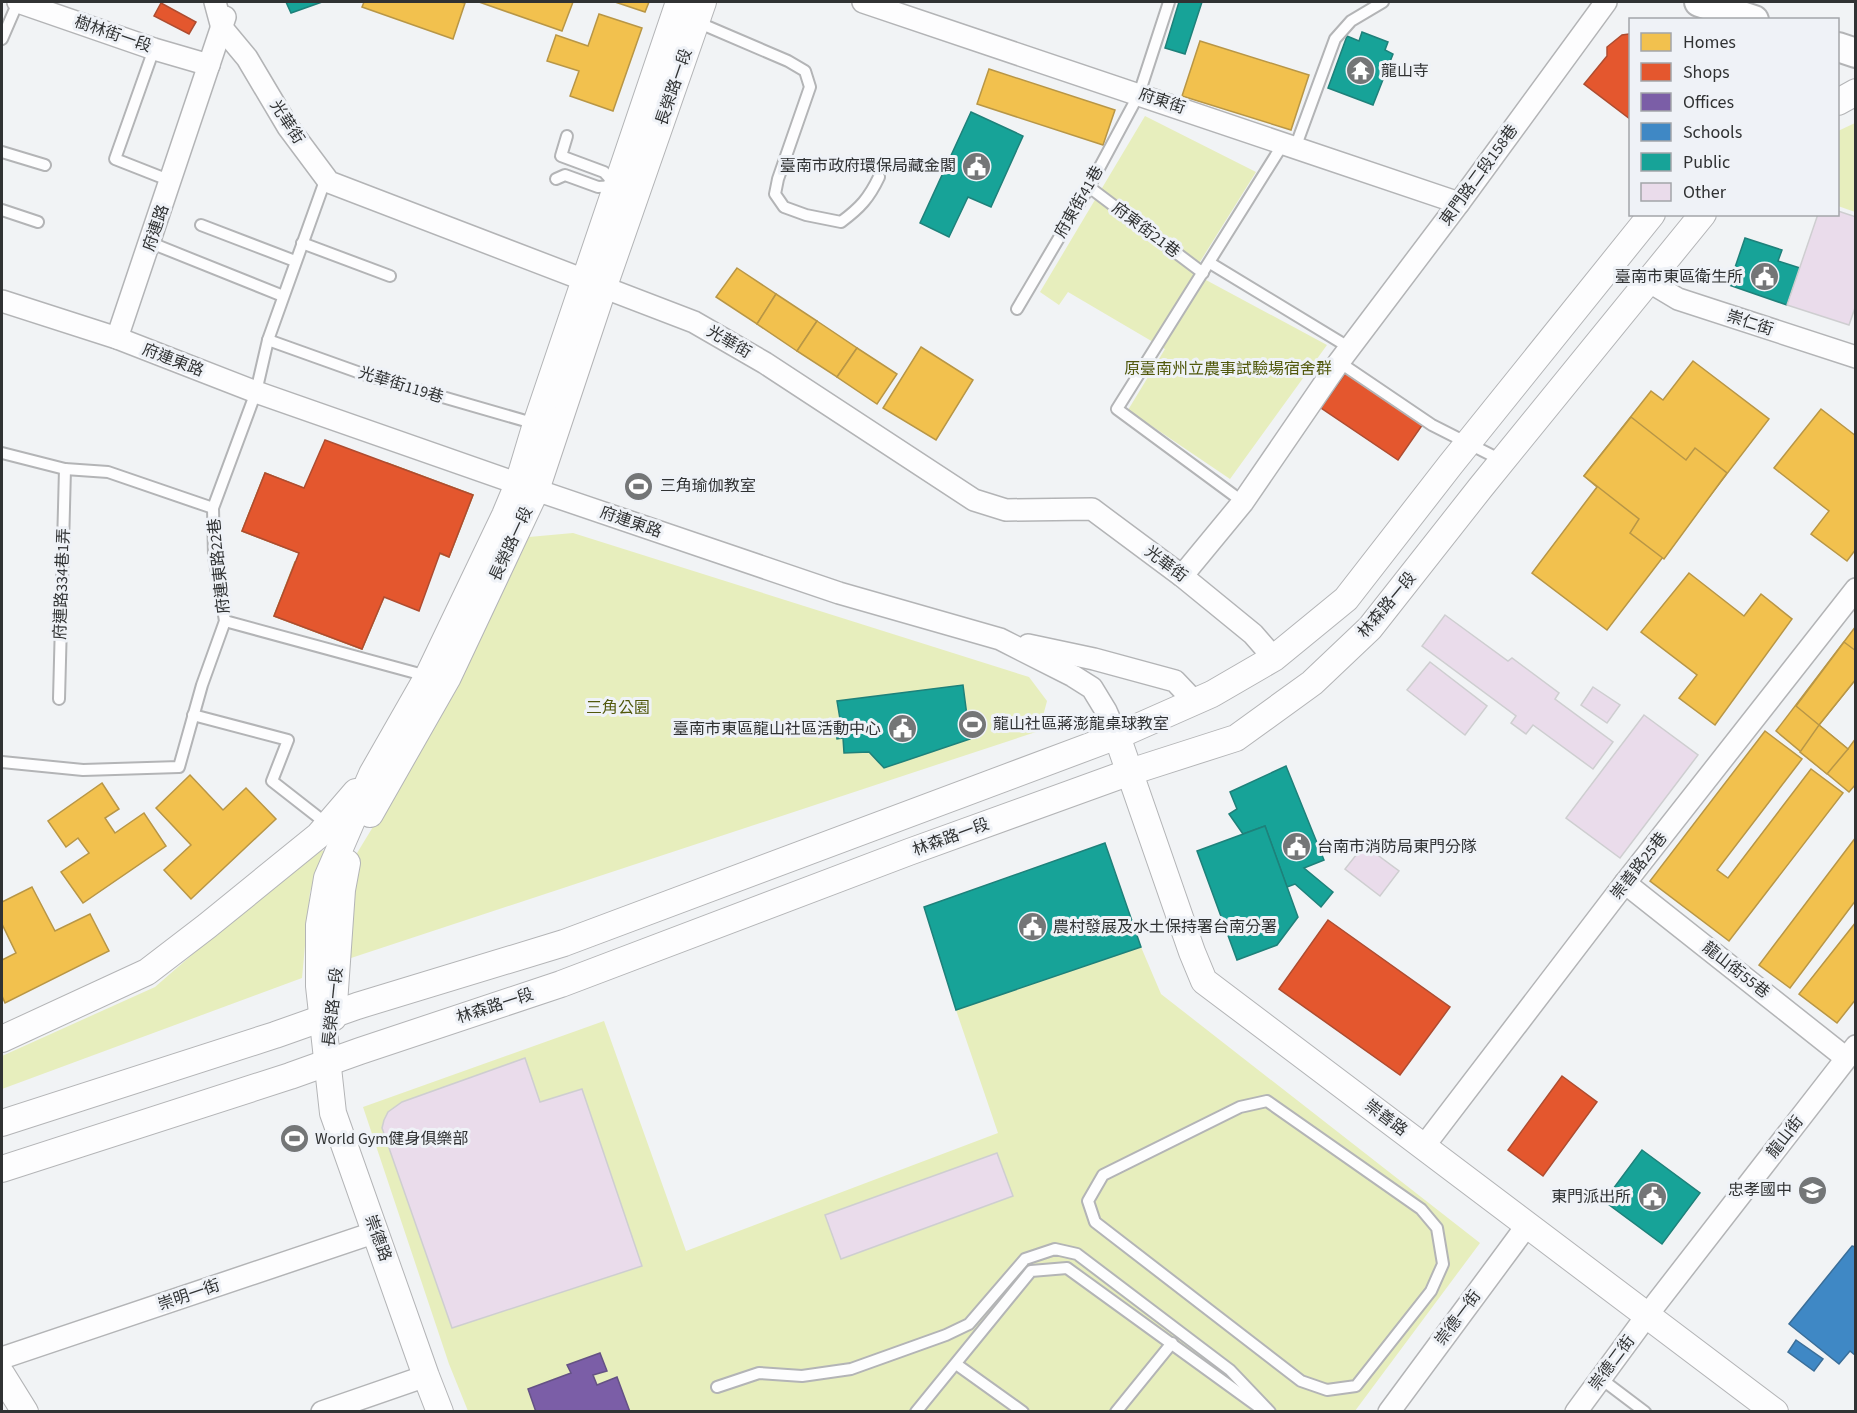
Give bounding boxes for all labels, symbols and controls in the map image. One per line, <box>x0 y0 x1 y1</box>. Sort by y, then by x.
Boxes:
street label: 樹林街一段 <box>72 11 154 57</box>
legend <box>1629 18 1839 216</box>
text: Homes <box>1683 30 1736 55</box>
street label: 長榮路一段 <box>651 46 697 128</box>
temple icon: 龍山寺 <box>1344 55 1376 87</box>
place label: 龍山寺 <box>1381 60 1429 82</box>
text: Shops <box>1683 60 1730 85</box>
street label: 府東街 <box>1136 83 1188 119</box>
text: Offices <box>1683 90 1734 115</box>
street label: 光華街 <box>265 96 309 148</box>
street label: 東門路二段158巷 <box>1435 120 1523 230</box>
text: Schools <box>1683 120 1742 145</box>
public building icon: 臺南市政府環保局藏金閣 <box>961 150 993 182</box>
text: Public <box>1683 150 1730 175</box>
place label: 臺南市政府環保局藏金閣 <box>780 155 956 177</box>
street label: 府東街41巷 <box>1049 162 1109 242</box>
text: Other <box>1683 180 1727 205</box>
street label: 府東街21巷 <box>1107 197 1185 263</box>
street label: 府連路 <box>138 202 174 254</box>
public building icon: 臺南市東區衛生所 <box>1748 261 1780 293</box>
place label: 臺南市東區衛生所 <box>1615 266 1743 288</box>
street label: 崇仁街 <box>1724 305 1776 341</box>
street label: 光華街 <box>703 320 755 364</box>
street label: 府連東路 <box>139 338 207 382</box>
park label: 原臺南州立農事試驗場宿舍群 <box>1124 358 1332 380</box>
street label: 光華街119巷 <box>356 362 446 408</box>
sports icon: 三角瑜伽教室 <box>623 470 655 502</box>
place label: 三角瑜伽教室 <box>660 475 756 497</box>
street label: 府連東路 <box>597 501 665 543</box>
street label: 長榮路一段 <box>484 503 538 585</box>
street label: 府連東路22巷 <box>203 517 235 615</box>
street label: 府連路334巷1弄 <box>49 528 75 640</box>
street label: 光華街 <box>1140 541 1192 587</box>
street label: 林森路一段 <box>1353 567 1421 643</box>
park label: 三角公園 <box>586 697 650 719</box>
sports icon: 龍山社區蔣澎龍桌球教室 <box>956 708 988 740</box>
public building icon: 臺南市東區龍山社區活動中心 <box>886 713 918 745</box>
place label: 龍山社區蔣澎龍桌球教室 <box>993 713 1169 735</box>
place label: 臺南市東區龍山社區活動中心 <box>673 718 881 740</box>
street label: 林森路一段 <box>910 813 992 861</box>
street label: 崇善路25巷 <box>1606 828 1672 904</box>
public building icon: 台南市消防局東門分隊 <box>1280 831 1312 863</box>
place label: 台南市消防局東門分隊 <box>1317 836 1477 858</box>
public building icon: 農村發展及水土保持署台南分署 <box>1016 911 1048 943</box>
place label: 農村發展及水土保持署台南分署 <box>1053 916 1277 938</box>
street label: 龍山街55巷 <box>1698 937 1774 1003</box>
street label: 長榮路一段 <box>318 966 348 1048</box>
street label: 林森路一段 <box>454 983 536 1029</box>
street label: 崇善路 <box>1360 1095 1412 1141</box>
street label: 龍山街 <box>1762 1111 1808 1163</box>
sports icon: World Gym健身俱樂部 <box>278 1123 310 1155</box>
place label: World Gym健身俱樂部 <box>315 1128 469 1150</box>
school or university icon: 忠孝國中 <box>1797 1174 1829 1206</box>
place label: 忠孝國中 <box>1728 1179 1792 1201</box>
public building icon: 東門派出所 <box>1636 1181 1668 1213</box>
place label: 東門派出所 <box>1551 1186 1631 1208</box>
street label: 崇德路 <box>359 1212 397 1264</box>
street label: 崇明一街 <box>155 1274 223 1316</box>
street label: 崇德一街 <box>1430 1286 1486 1350</box>
street label: 崇德二街 <box>1584 1331 1640 1395</box>

